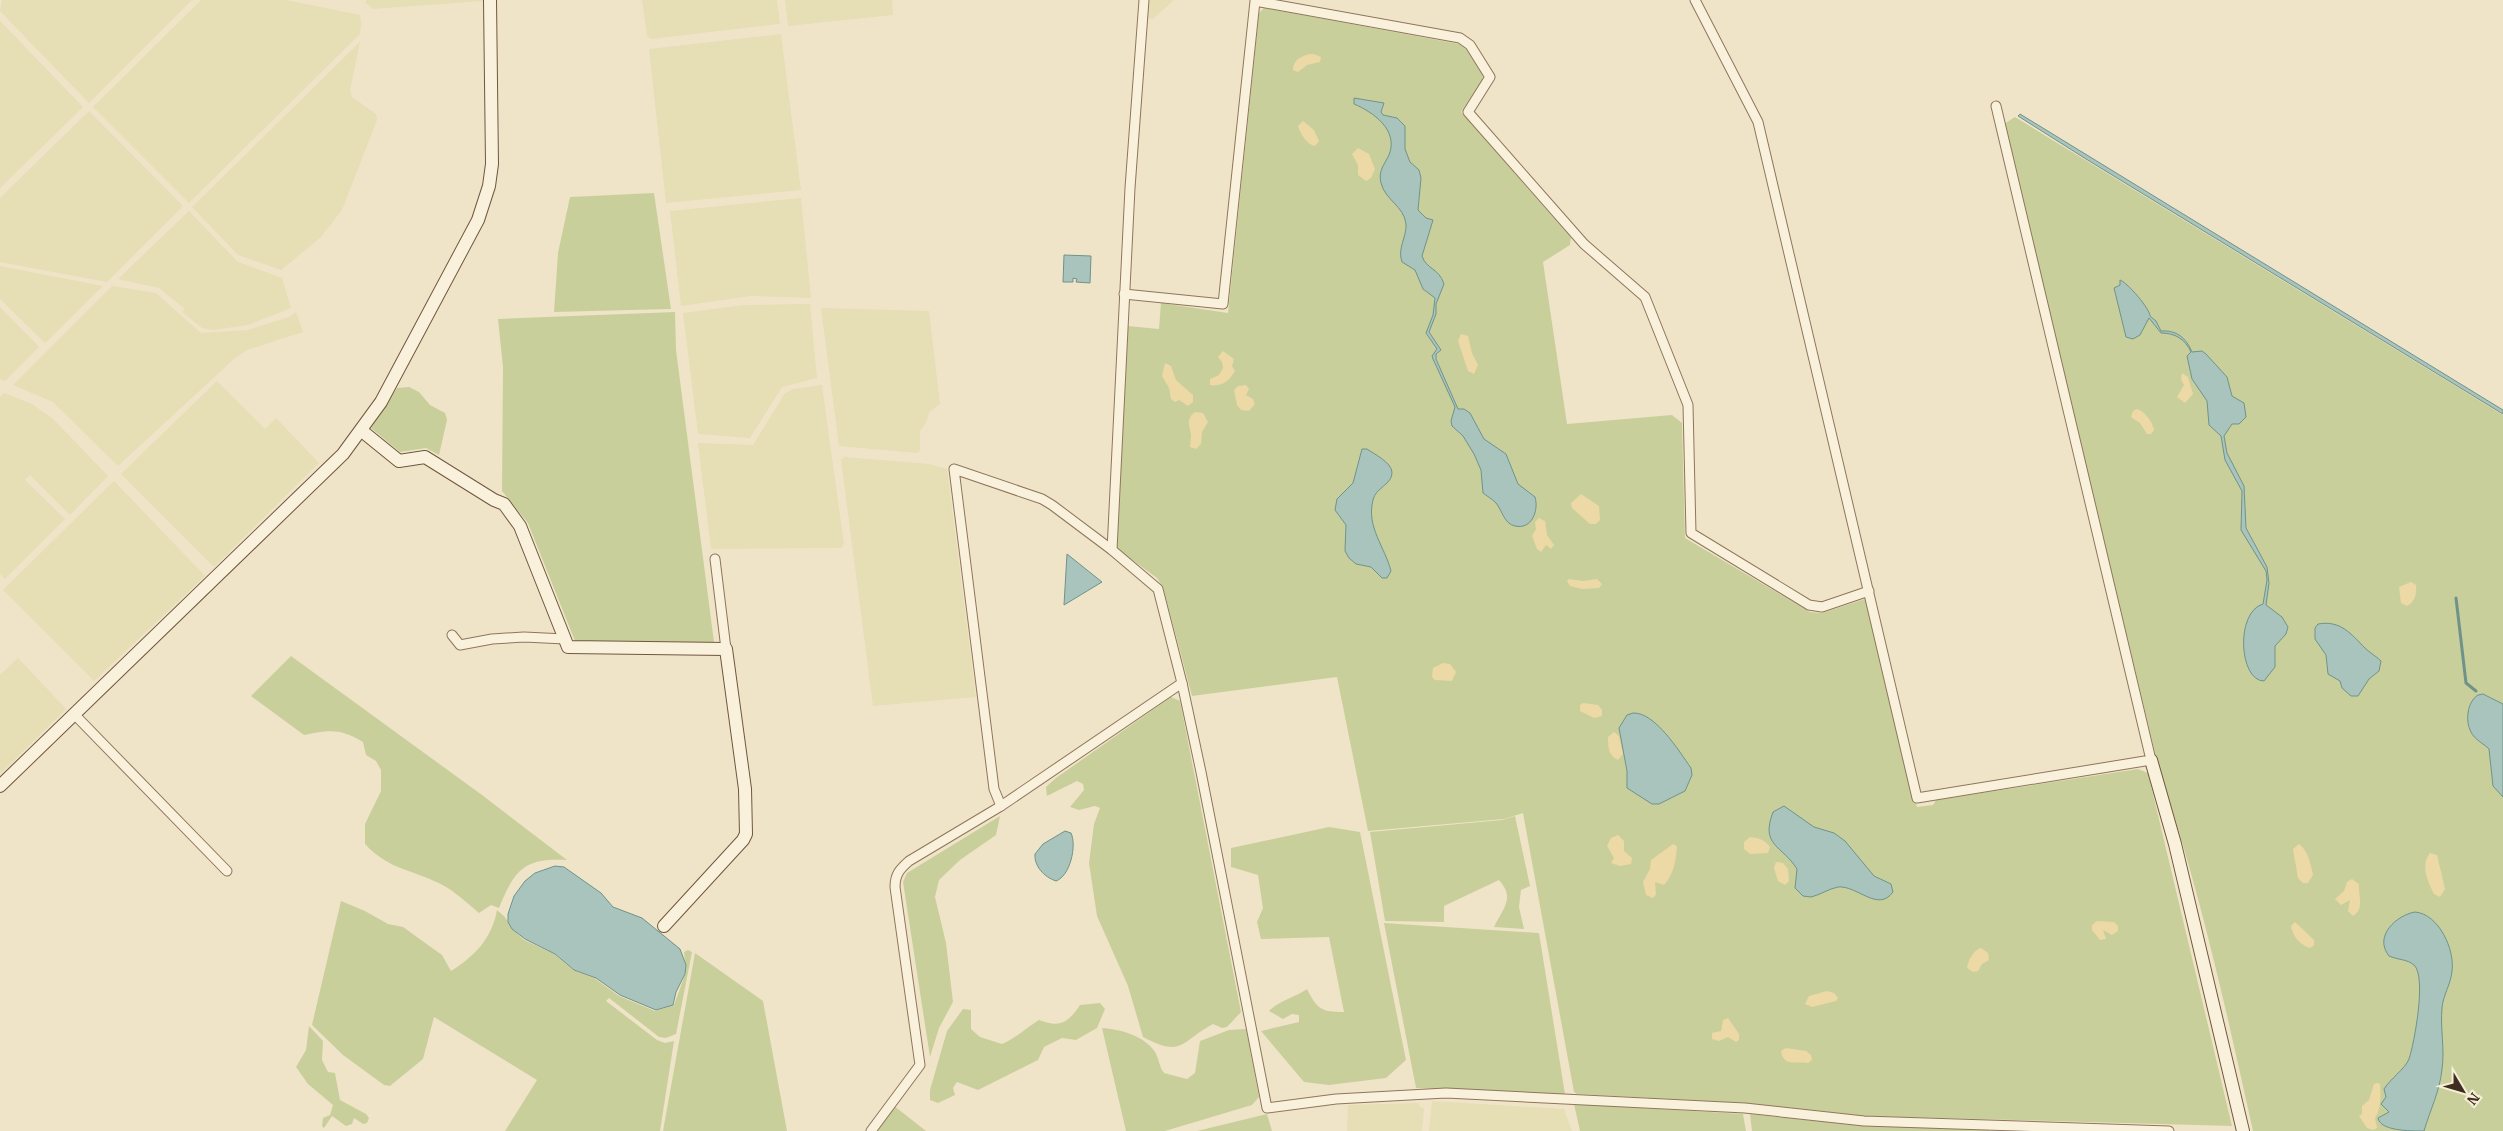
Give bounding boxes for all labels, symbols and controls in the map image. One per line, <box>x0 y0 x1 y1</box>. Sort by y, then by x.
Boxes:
north arrow <box>2438 1066 2488 1116</box>
text: N <box>2463 1089 2484 1109</box>

